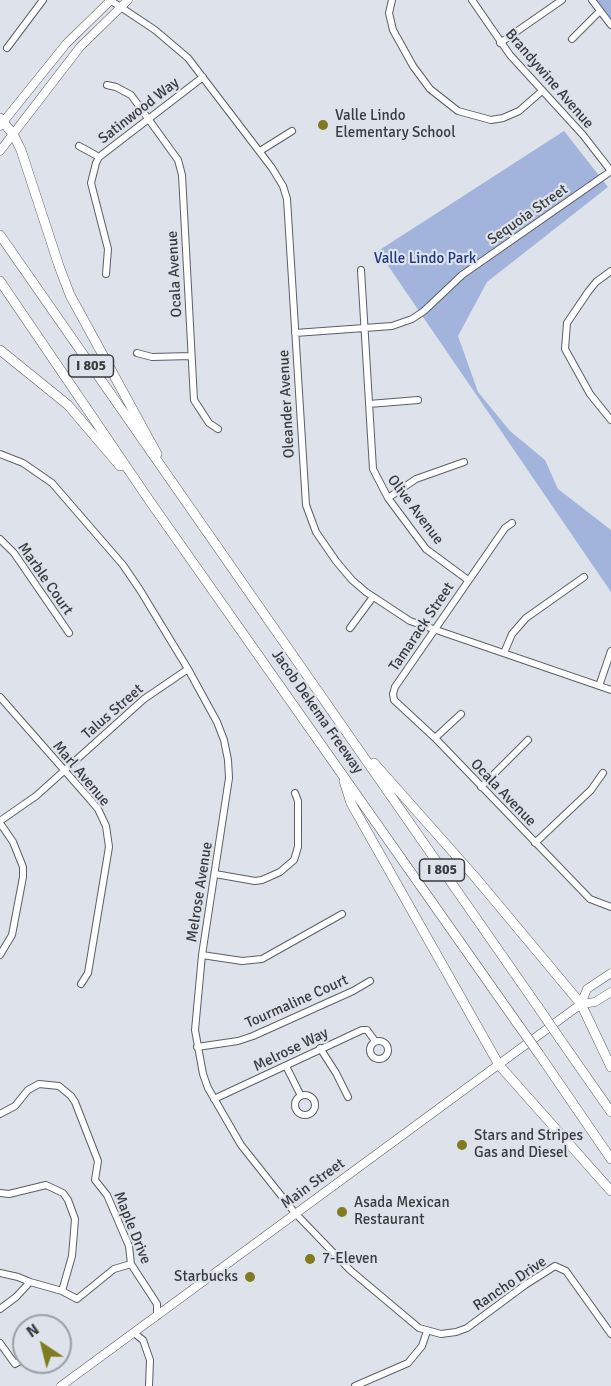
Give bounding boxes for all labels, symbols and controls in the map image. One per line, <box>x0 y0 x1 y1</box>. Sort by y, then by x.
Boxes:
street label: Brandywine Avenue <box>501 26 597 132</box>
street label: Satinwood Way <box>95 74 183 148</box>
place label: Valle Lindo Elementary School <box>335 107 456 142</box>
marker: Valle Lindo Elementary School <box>316 118 330 132</box>
street label: Sequoia Street <box>484 181 572 249</box>
street label: Ocala Avenue <box>164 230 186 318</box>
park label: Valle Lindo Park <box>374 250 476 268</box>
street label: Oleander Avenue <box>275 349 299 459</box>
road number: I 805 <box>68 355 113 377</box>
street label: Olive Avenue <box>383 472 447 548</box>
street label: Marble Court <box>13 539 77 619</box>
street label: Tamarack Street <box>386 579 458 675</box>
street label: Jacob Dekema Freeway <box>267 646 367 778</box>
street label: Talus Street <box>79 681 147 743</box>
street label: Marl Avenue <box>48 738 114 810</box>
street label: Ocala Avenue <box>466 756 540 830</box>
street label: Melrose Avenue <box>183 841 217 943</box>
road number: I 805 <box>420 859 464 881</box>
street label: Tourmaline Court <box>243 971 351 1033</box>
street label: Melrose Way <box>251 1024 331 1076</box>
place label: Stars and Stripes Gas and Diesel <box>474 1127 583 1162</box>
marker: Stars and Stripes Gas and Diesel <box>455 1138 469 1152</box>
street label: Main Street <box>278 1155 348 1213</box>
street label: Maple Drive <box>109 1189 155 1267</box>
place label: Asada Mexican Restaurant <box>354 1194 450 1229</box>
marker: Asada Mexican Restaurant <box>335 1205 349 1219</box>
place label: 7-Eleven <box>322 1250 378 1268</box>
marker: 7-Eleven <box>303 1252 317 1266</box>
street label: Rancho Drive <box>470 1253 550 1315</box>
place label: Starbucks <box>174 1268 238 1286</box>
marker: Starbucks <box>243 1270 257 1284</box>
north arrow <box>12 1314 72 1374</box>
text: N <box>23 1320 43 1342</box>

